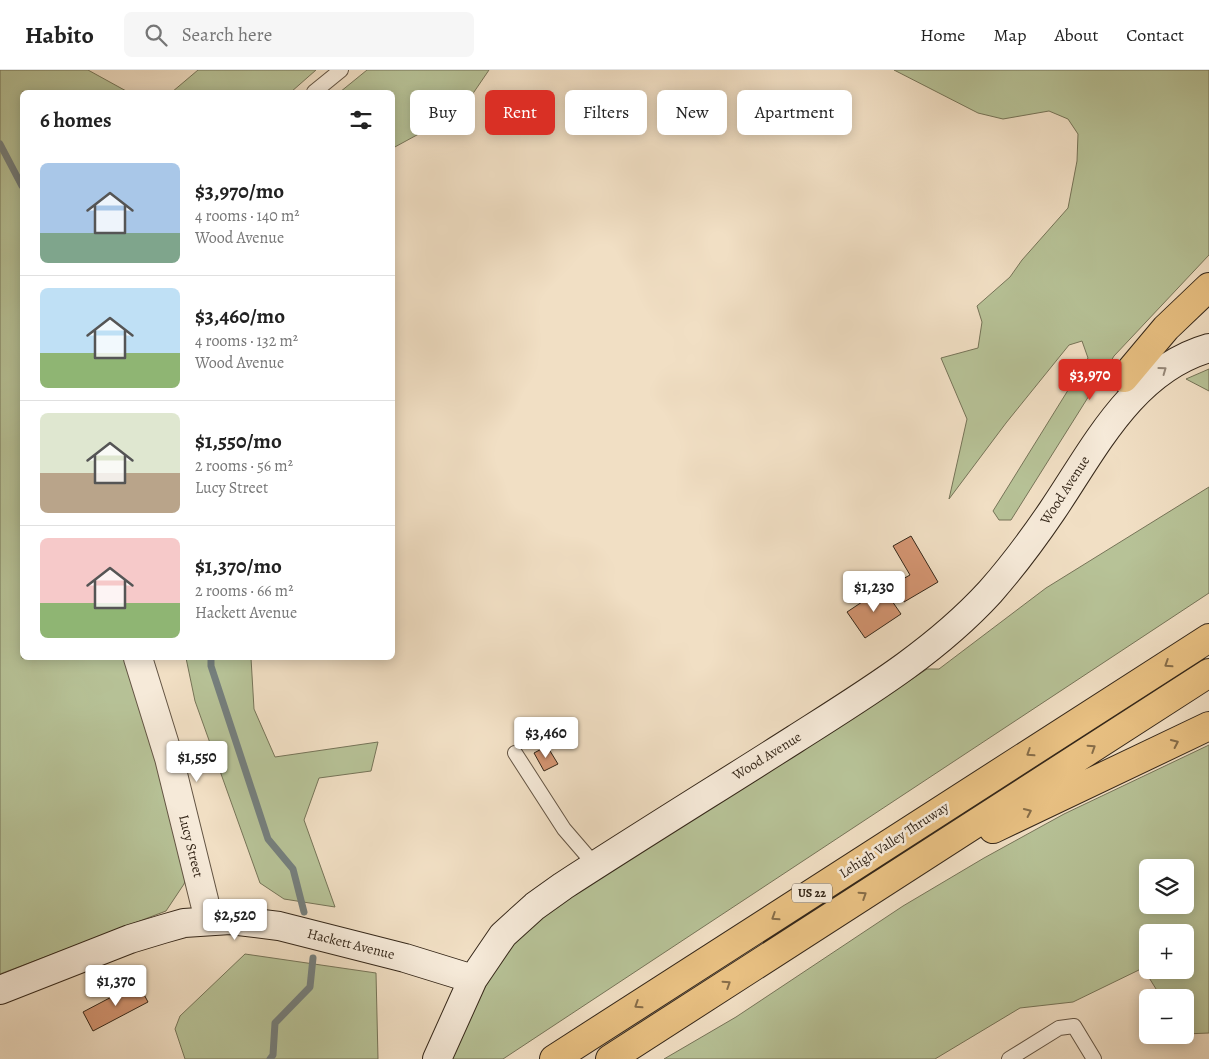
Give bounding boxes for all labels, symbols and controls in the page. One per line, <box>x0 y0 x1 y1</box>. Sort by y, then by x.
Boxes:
search box <box>124 12 474 57</box>
text: Habito <box>25 19 94 51</box>
icon: search <box>142 21 170 49</box>
text: Search here <box>182 22 272 48</box>
text: Home <box>920 23 965 47</box>
text: Map <box>993 23 1026 47</box>
text: About <box>1054 23 1098 47</box>
text: Contact <box>1126 23 1184 47</box>
chip: Buy <box>410 90 475 135</box>
chip: Rent <box>485 90 555 135</box>
chip: Filters <box>565 90 647 135</box>
chip: New <box>657 90 727 135</box>
chip: Apartment <box>737 90 852 135</box>
text: 6 homes <box>40 106 112 134</box>
icon: filters <box>347 106 375 134</box>
text: $3,970/mo <box>195 177 284 205</box>
icon: home <box>80 183 140 243</box>
text: 4 rooms · 140 m² <box>195 205 300 227</box>
text: Wood Avenue <box>195 227 284 249</box>
text: $3,460/mo <box>195 302 285 330</box>
icon: home <box>80 308 140 368</box>
text: 4 rooms · 132 m² <box>195 330 298 352</box>
text: Wood Avenue <box>195 352 284 374</box>
pin: $3,970 <box>1049 358 1131 401</box>
text: $3,970 <box>1070 364 1110 386</box>
one-way arrow <box>1157 367 1167 376</box>
text: $1,550/mo <box>195 427 282 455</box>
icon: home <box>80 433 140 493</box>
street label: Wood Avenue <box>1035 452 1094 529</box>
text: 2 rooms · 56 m² <box>195 455 293 477</box>
text: Lucy Street <box>195 477 268 499</box>
text: $1,370/mo <box>195 552 282 580</box>
icon: home <box>80 558 140 618</box>
pin: $1,230 <box>833 570 915 613</box>
text: $1,230 <box>854 576 894 598</box>
text: 2 rooms · 66 m² <box>195 580 293 602</box>
text: Hackett Avenue <box>195 602 297 624</box>
one-way arrow <box>1164 658 1174 667</box>
pin: $3,460 <box>505 716 587 759</box>
text: $3,460 <box>525 722 567 744</box>
street label: Wood Avenue <box>728 727 805 785</box>
one-way arrow <box>1170 738 1179 749</box>
pin: $1,550 <box>156 740 238 783</box>
one-way arrow <box>1087 745 1096 754</box>
text: $1,550 <box>177 746 217 768</box>
one-way arrow <box>1026 747 1035 756</box>
street label: Lehigh Valley Thruway <box>836 797 953 883</box>
one-way arrow <box>1023 808 1032 819</box>
street label: Lucy Street <box>174 813 208 880</box>
map controls <box>1139 859 1194 1044</box>
button: layers <box>1139 859 1194 914</box>
road number: US 22 <box>792 884 832 902</box>
one-way arrow <box>858 892 867 902</box>
pin: $2,520 <box>194 898 276 941</box>
text: $2,520 <box>214 904 256 926</box>
one-way arrow <box>771 910 780 920</box>
street label: Hackett Avenue <box>305 924 397 964</box>
button: + <box>1139 924 1194 979</box>
pin: $1,370 <box>75 964 157 1007</box>
text: $1,370 <box>96 970 136 992</box>
one-way arrow <box>721 981 731 990</box>
button: − <box>1139 989 1194 1044</box>
one-way arrow <box>635 998 644 1008</box>

